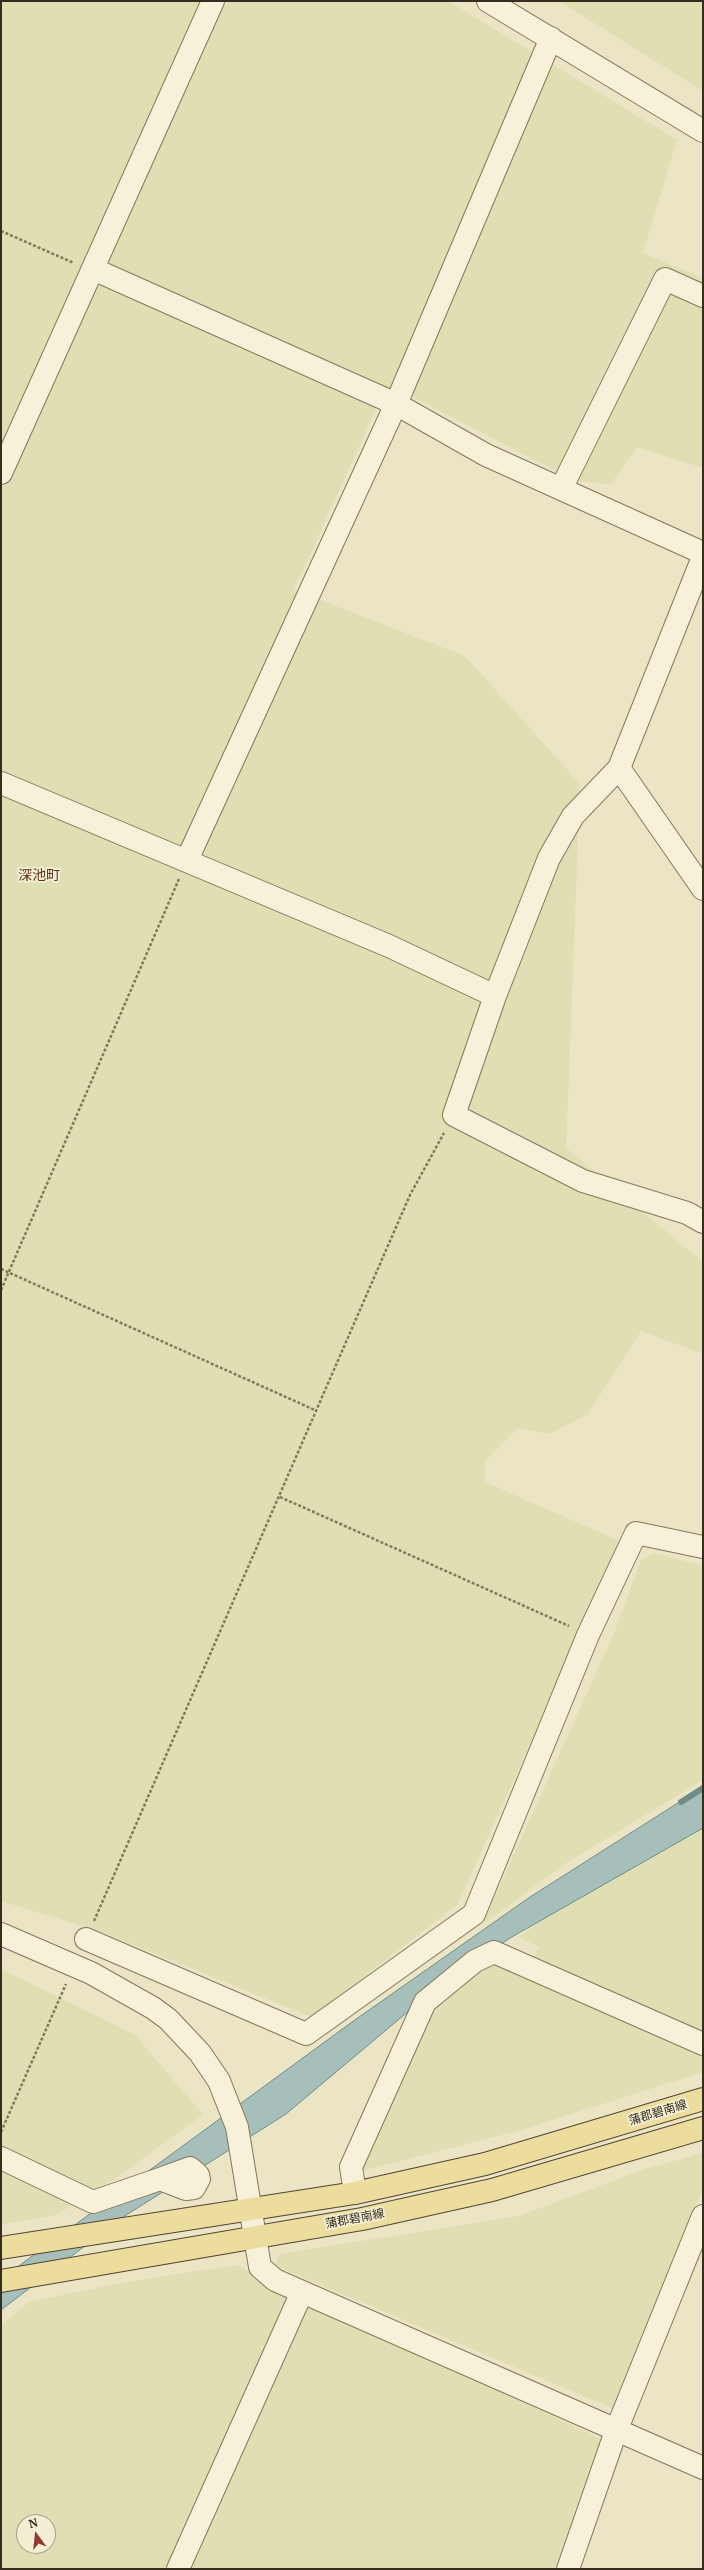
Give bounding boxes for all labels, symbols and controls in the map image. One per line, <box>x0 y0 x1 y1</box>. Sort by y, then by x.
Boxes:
district label: 深池町 <box>18 868 60 884</box>
street label: 蒲郡碧南線 <box>627 2097 689 2129</box>
street label: 蒲郡碧南線 <box>324 2206 386 2232</box>
north arrow <box>16 2514 56 2554</box>
text: N <box>27 2515 39 2531</box>

